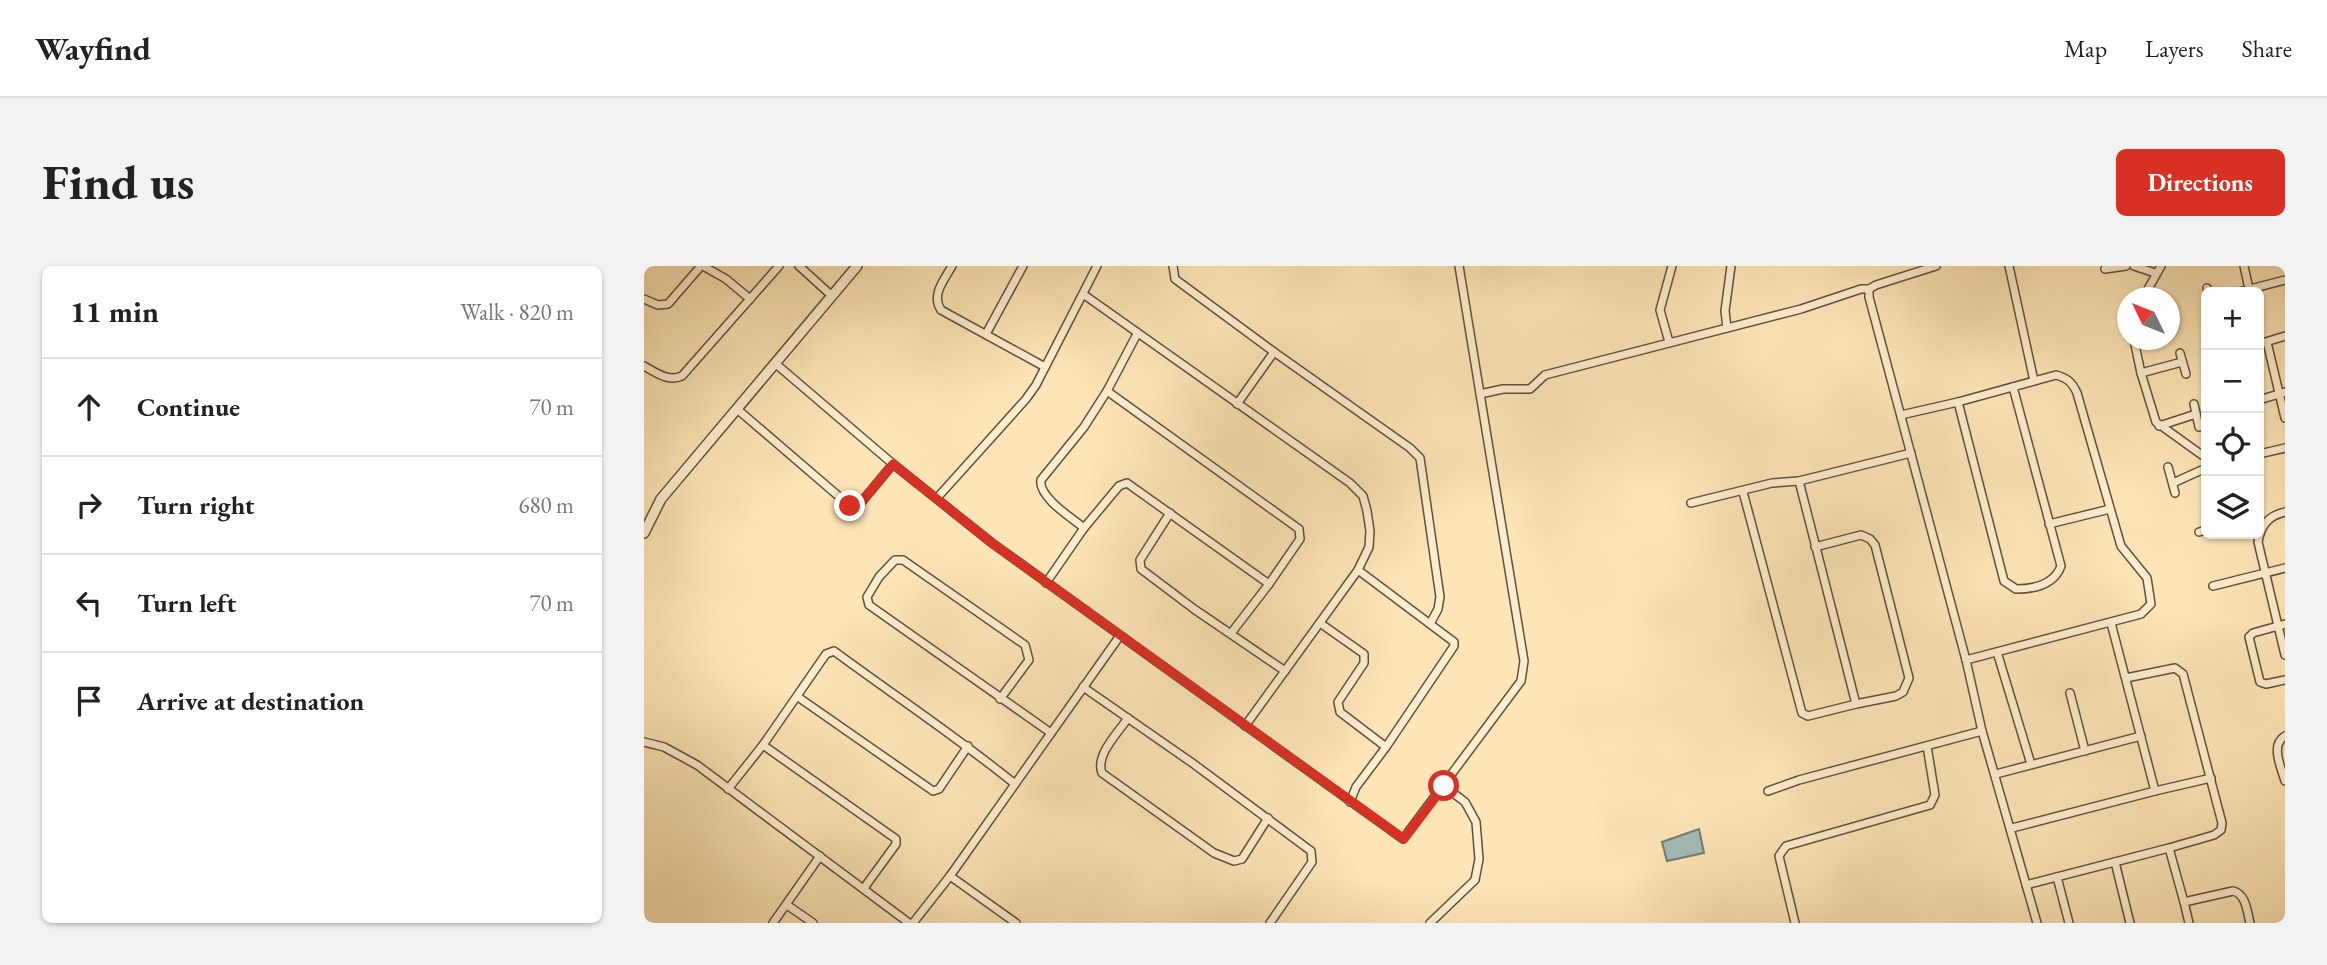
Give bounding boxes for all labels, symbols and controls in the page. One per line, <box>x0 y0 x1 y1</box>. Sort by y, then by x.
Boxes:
text: Wayfind <box>35 27 151 70</box>
text: Map <box>2064 33 2107 64</box>
text: Layers <box>2145 33 2204 64</box>
text: Share <box>2242 33 2292 64</box>
button: Directions <box>2116 149 2285 216</box>
text: Find us <box>42 150 194 214</box>
north arrow <box>2117 287 2180 350</box>
map controls <box>2201 287 2264 539</box>
button: + <box>2201 287 2264 350</box>
text: 11 min <box>70 292 159 331</box>
text: Walk · 820 m <box>460 297 574 327</box>
button: − <box>2201 350 2264 413</box>
icon: ahead <box>70 388 108 426</box>
text: Continue <box>137 390 240 424</box>
text: 70 m <box>529 392 574 422</box>
button: locate <box>2201 413 2264 476</box>
button: layers <box>2201 476 2264 539</box>
icon: right <box>70 486 108 524</box>
text: Turn right <box>137 488 255 522</box>
text: 680 m <box>518 490 574 520</box>
route end <box>834 490 865 521</box>
icon: left <box>70 584 108 622</box>
text: Turn left <box>137 586 236 620</box>
text: 70 m <box>529 588 574 618</box>
icon: arrive <box>70 682 108 720</box>
text: Arrive at destination <box>137 684 364 718</box>
route start <box>1428 770 1459 801</box>

